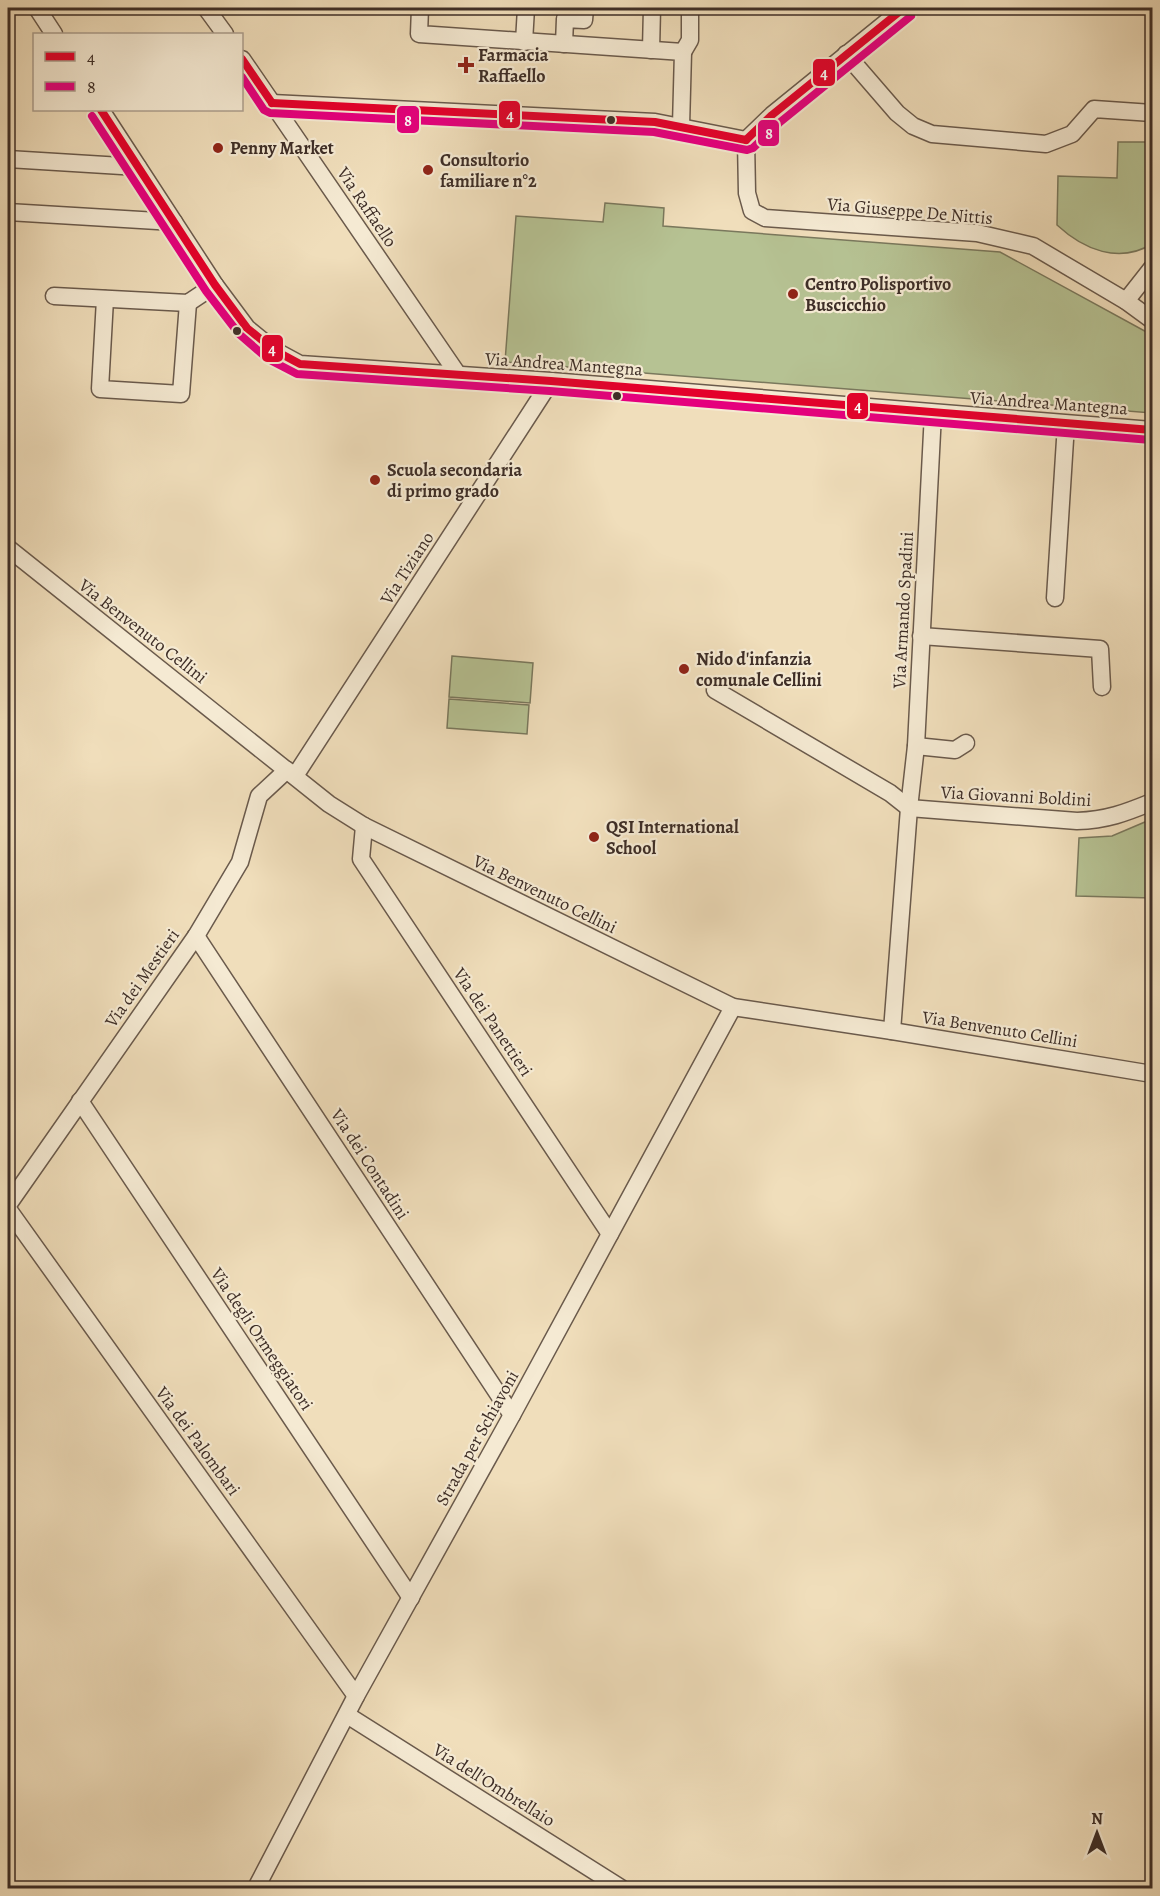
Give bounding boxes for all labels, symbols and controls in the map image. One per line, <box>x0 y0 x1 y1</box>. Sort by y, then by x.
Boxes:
legend <box>33 33 243 111</box>
place label: Farmacia Raffaello <box>478 43 549 88</box>
text: 4 <box>87 45 95 69</box>
marker: Farmacia Raffaello <box>459 58 473 72</box>
line badge: 4 <box>812 58 836 87</box>
text: 4 <box>820 63 828 85</box>
text: 8 <box>87 75 96 99</box>
line badge: 4 <box>498 100 521 129</box>
line badge: 8 <box>396 105 420 134</box>
text: 4 <box>506 105 514 127</box>
text: 8 <box>404 110 412 132</box>
unlabelled marker <box>605 114 617 126</box>
line badge: 8 <box>757 119 780 147</box>
text: 8 <box>765 123 773 145</box>
place label: Penny Market <box>230 136 334 160</box>
marker: Penny Market <box>211 141 225 155</box>
place label: Consultorio familiare n°2 <box>440 148 537 193</box>
street label: Via Raffaello <box>331 161 403 252</box>
marker: Consultorio familiare n°2 <box>421 163 435 177</box>
street label: Via Giuseppe De Nittis <box>825 192 994 230</box>
place label: Centro Polisportivo Buscicchio <box>805 272 951 317</box>
marker: Centro Polisportivo Buscicchio <box>786 287 800 301</box>
unlabelled marker <box>231 325 243 337</box>
line badge: 4 <box>261 334 284 363</box>
text: 4 <box>268 339 276 361</box>
street label: Via Andrea Mantegna <box>483 346 644 382</box>
street label: Via Andrea Mantegna <box>968 385 1129 421</box>
unlabelled marker <box>611 390 623 402</box>
line badge: 4 <box>846 392 869 420</box>
text: 4 <box>854 396 862 418</box>
place label: Scuola secondaria di primo grado <box>387 458 522 503</box>
marker: Scuola secondaria di primo grado <box>368 473 382 487</box>
street label: Via Tiziano <box>374 527 439 610</box>
street label: Via Armando Spadini <box>887 531 919 690</box>
street label: Via Benvenuto Cellini <box>73 573 212 689</box>
place label: Nido d'infanzia comunale Cellini <box>696 647 822 692</box>
marker: Nido d'infanzia comunale Cellini <box>677 662 691 676</box>
street label: Via Giovanni Boldini <box>939 780 1092 812</box>
place label: QSI International School <box>606 815 739 860</box>
marker: QSI International School <box>587 830 601 844</box>
street label: Via Benvenuto Cellini <box>468 848 621 939</box>
street label: Via dei Mestieri <box>99 924 185 1033</box>
street label: Via dei Panettieri <box>447 962 538 1081</box>
street label: Via Benvenuto Cellini <box>920 1005 1079 1053</box>
street label: Via dei Contadini <box>325 1103 415 1224</box>
street label: Via degli Ormeggiatori <box>205 1262 319 1415</box>
street label: Strada per Schiavoni <box>430 1366 524 1510</box>
street label: Via dei Palombari <box>150 1381 246 1500</box>
street label: Via dell'Ombrellaio <box>428 1737 560 1832</box>
north arrow <box>1067 1803 1127 1863</box>
text: N <box>1091 1808 1103 1830</box>

